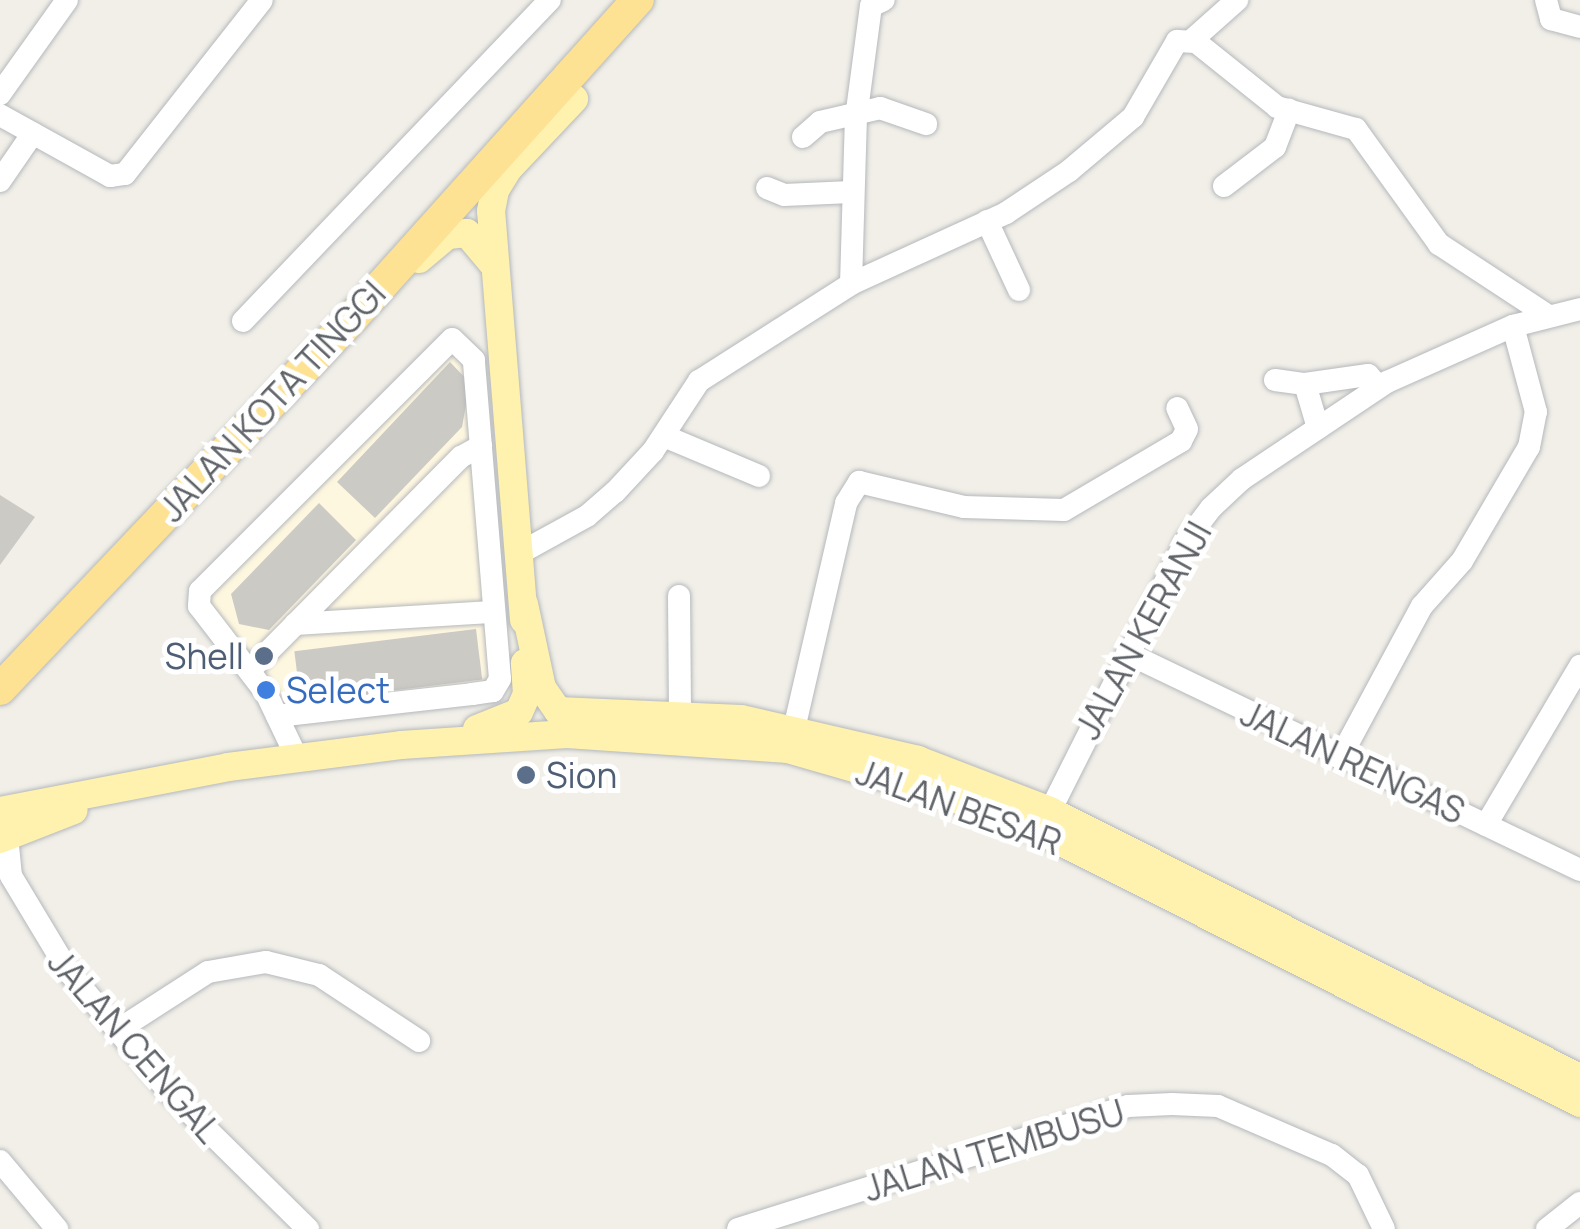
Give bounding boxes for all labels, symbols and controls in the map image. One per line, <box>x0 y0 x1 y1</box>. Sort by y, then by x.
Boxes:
street label: JALAN KOTA TINGGI <box>150 272 394 530</box>
street label: JALAN KERANJI <box>1066 514 1220 746</box>
place label: Shell <box>165 635 244 677</box>
marker: Shell <box>253 645 275 667</box>
place label: Select <box>286 669 390 711</box>
marker: Select <box>255 679 277 701</box>
street label: JALAN RENGAS <box>1235 692 1471 832</box>
street label: JALAN BESAR <box>851 751 1067 863</box>
place label: Sion <box>546 754 617 796</box>
marker: Sion <box>515 764 537 786</box>
street label: JALAN CENGAL <box>40 941 230 1151</box>
street label: JALAN TEMBUSU <box>859 1090 1129 1210</box>

